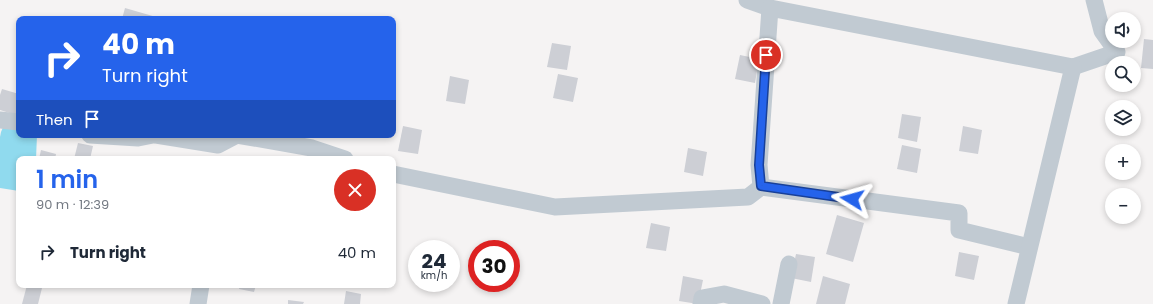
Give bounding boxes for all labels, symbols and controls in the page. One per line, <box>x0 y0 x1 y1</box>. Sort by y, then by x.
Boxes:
map controls <box>1105 12 1141 224</box>
button: sound <box>1105 12 1141 48</box>
text: 40 m <box>102 25 175 64</box>
icon: right <box>36 32 88 84</box>
pin <box>749 38 783 72</box>
icon: arrive <box>755 44 777 66</box>
button: search <box>1105 56 1141 92</box>
text: Turn right <box>102 63 188 88</box>
button: layers <box>1105 100 1141 136</box>
icon: arrive <box>81 108 103 130</box>
text: Then <box>36 109 73 130</box>
button: + <box>1105 144 1141 180</box>
text: 1 min <box>36 163 98 196</box>
button: close <box>334 169 376 211</box>
position arrow <box>831 178 873 220</box>
button: − <box>1105 188 1141 224</box>
text: 90 m · 12:39 <box>36 195 109 214</box>
speed limit sign: 30 <box>468 240 520 292</box>
icon: right <box>36 241 58 263</box>
text: Turn right <box>70 242 146 263</box>
text: 40 m <box>338 242 376 263</box>
text: 24 <box>422 247 446 275</box>
text: km/h <box>421 268 447 283</box>

